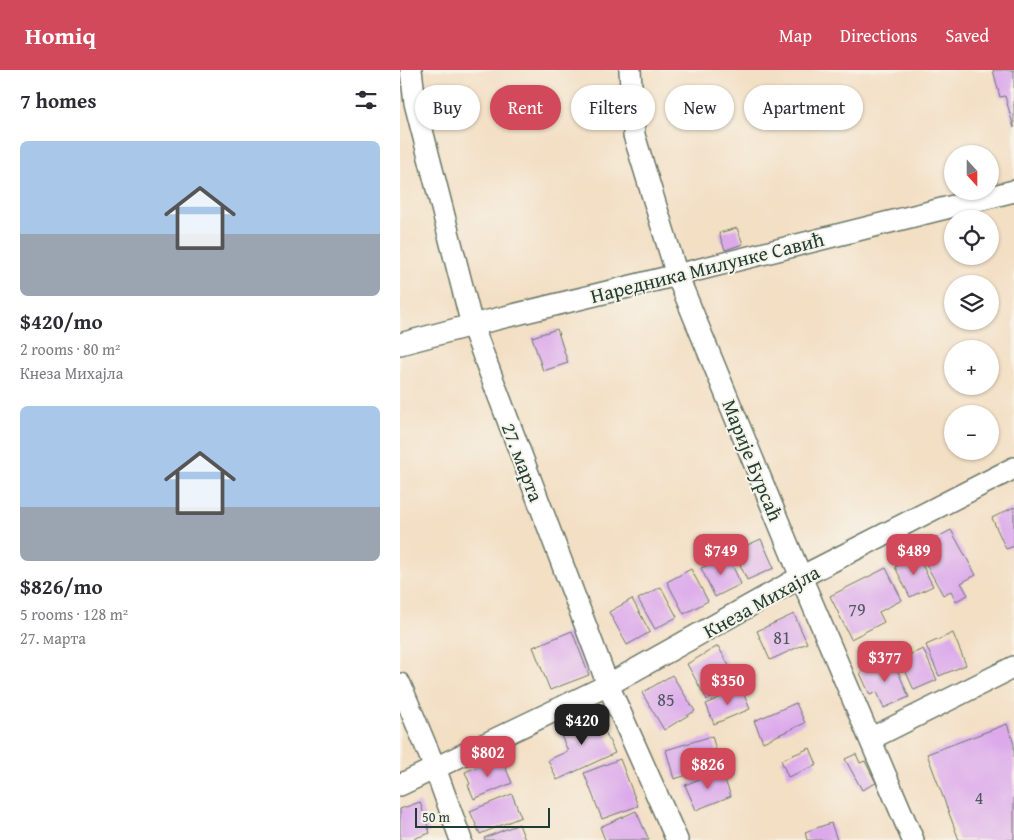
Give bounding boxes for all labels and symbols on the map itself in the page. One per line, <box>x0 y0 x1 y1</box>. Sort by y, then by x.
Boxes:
north arrow <box>944 145 999 200</box>
street label: Наредника Милунке Савић <box>587 224 827 310</box>
street label: Марије Бурсаћ <box>715 395 791 525</box>
street label: 27. марта <box>495 418 551 506</box>
pin: $749 <box>691 534 751 576</box>
pin: $489 <box>884 534 944 576</box>
street label: Кнеза Михајла <box>698 557 825 645</box>
house number: 79 <box>848 596 866 623</box>
house number: 81 <box>773 624 791 651</box>
pin: $377 <box>855 640 915 683</box>
pin: $350 <box>698 664 758 706</box>
house number: 85 <box>657 686 675 713</box>
pin: $420 <box>552 704 612 746</box>
pin: $802 <box>458 736 518 778</box>
pin: $826 <box>678 748 738 790</box>
house number: 4 <box>975 784 983 811</box>
scale bar <box>415 805 550 828</box>

